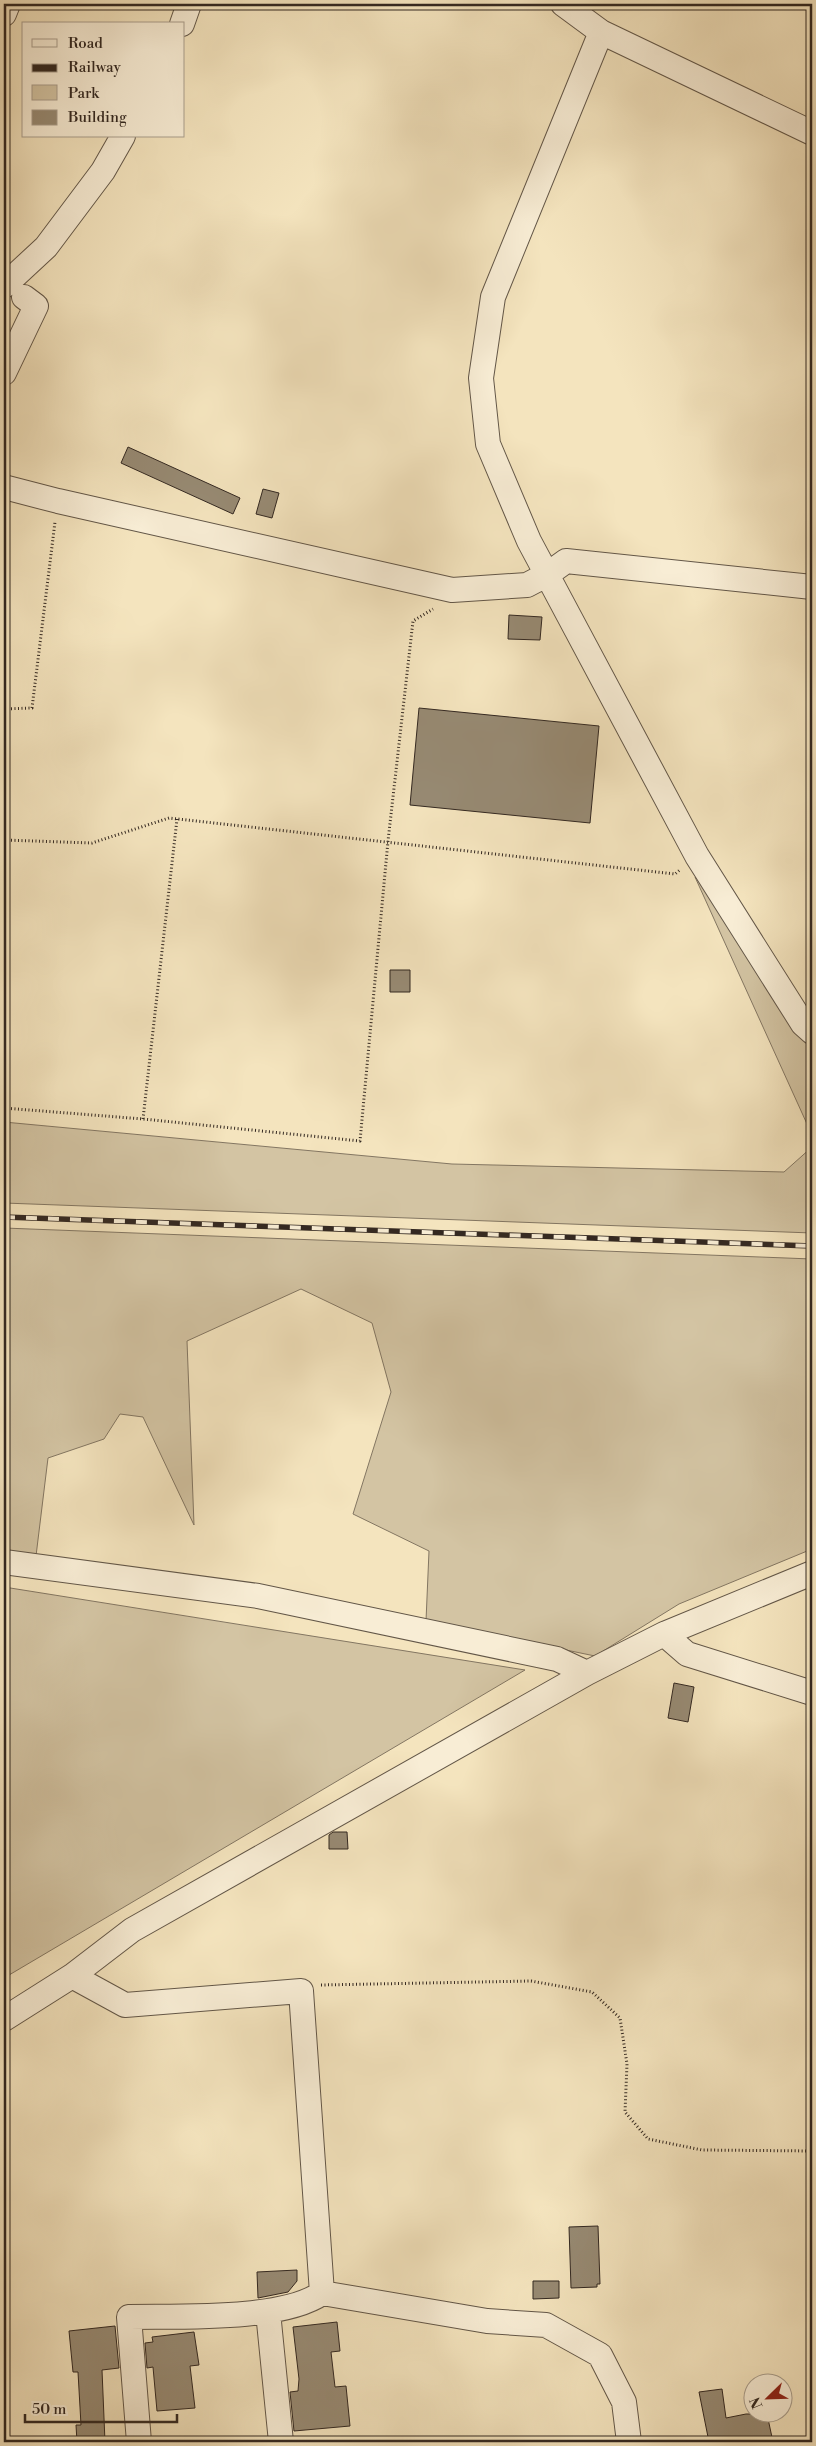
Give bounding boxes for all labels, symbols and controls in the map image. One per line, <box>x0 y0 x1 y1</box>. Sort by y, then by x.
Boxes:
legend <box>22 22 185 138</box>
text: Road <box>68 34 103 53</box>
text: Railway <box>68 58 122 77</box>
text: Park <box>68 84 100 103</box>
text: Building <box>67 108 127 127</box>
north arrow <box>744 2374 794 2424</box>
scale bar <box>25 2391 178 2423</box>
text: N <box>747 2394 767 2411</box>
text: 50 m <box>32 2400 66 2419</box>

